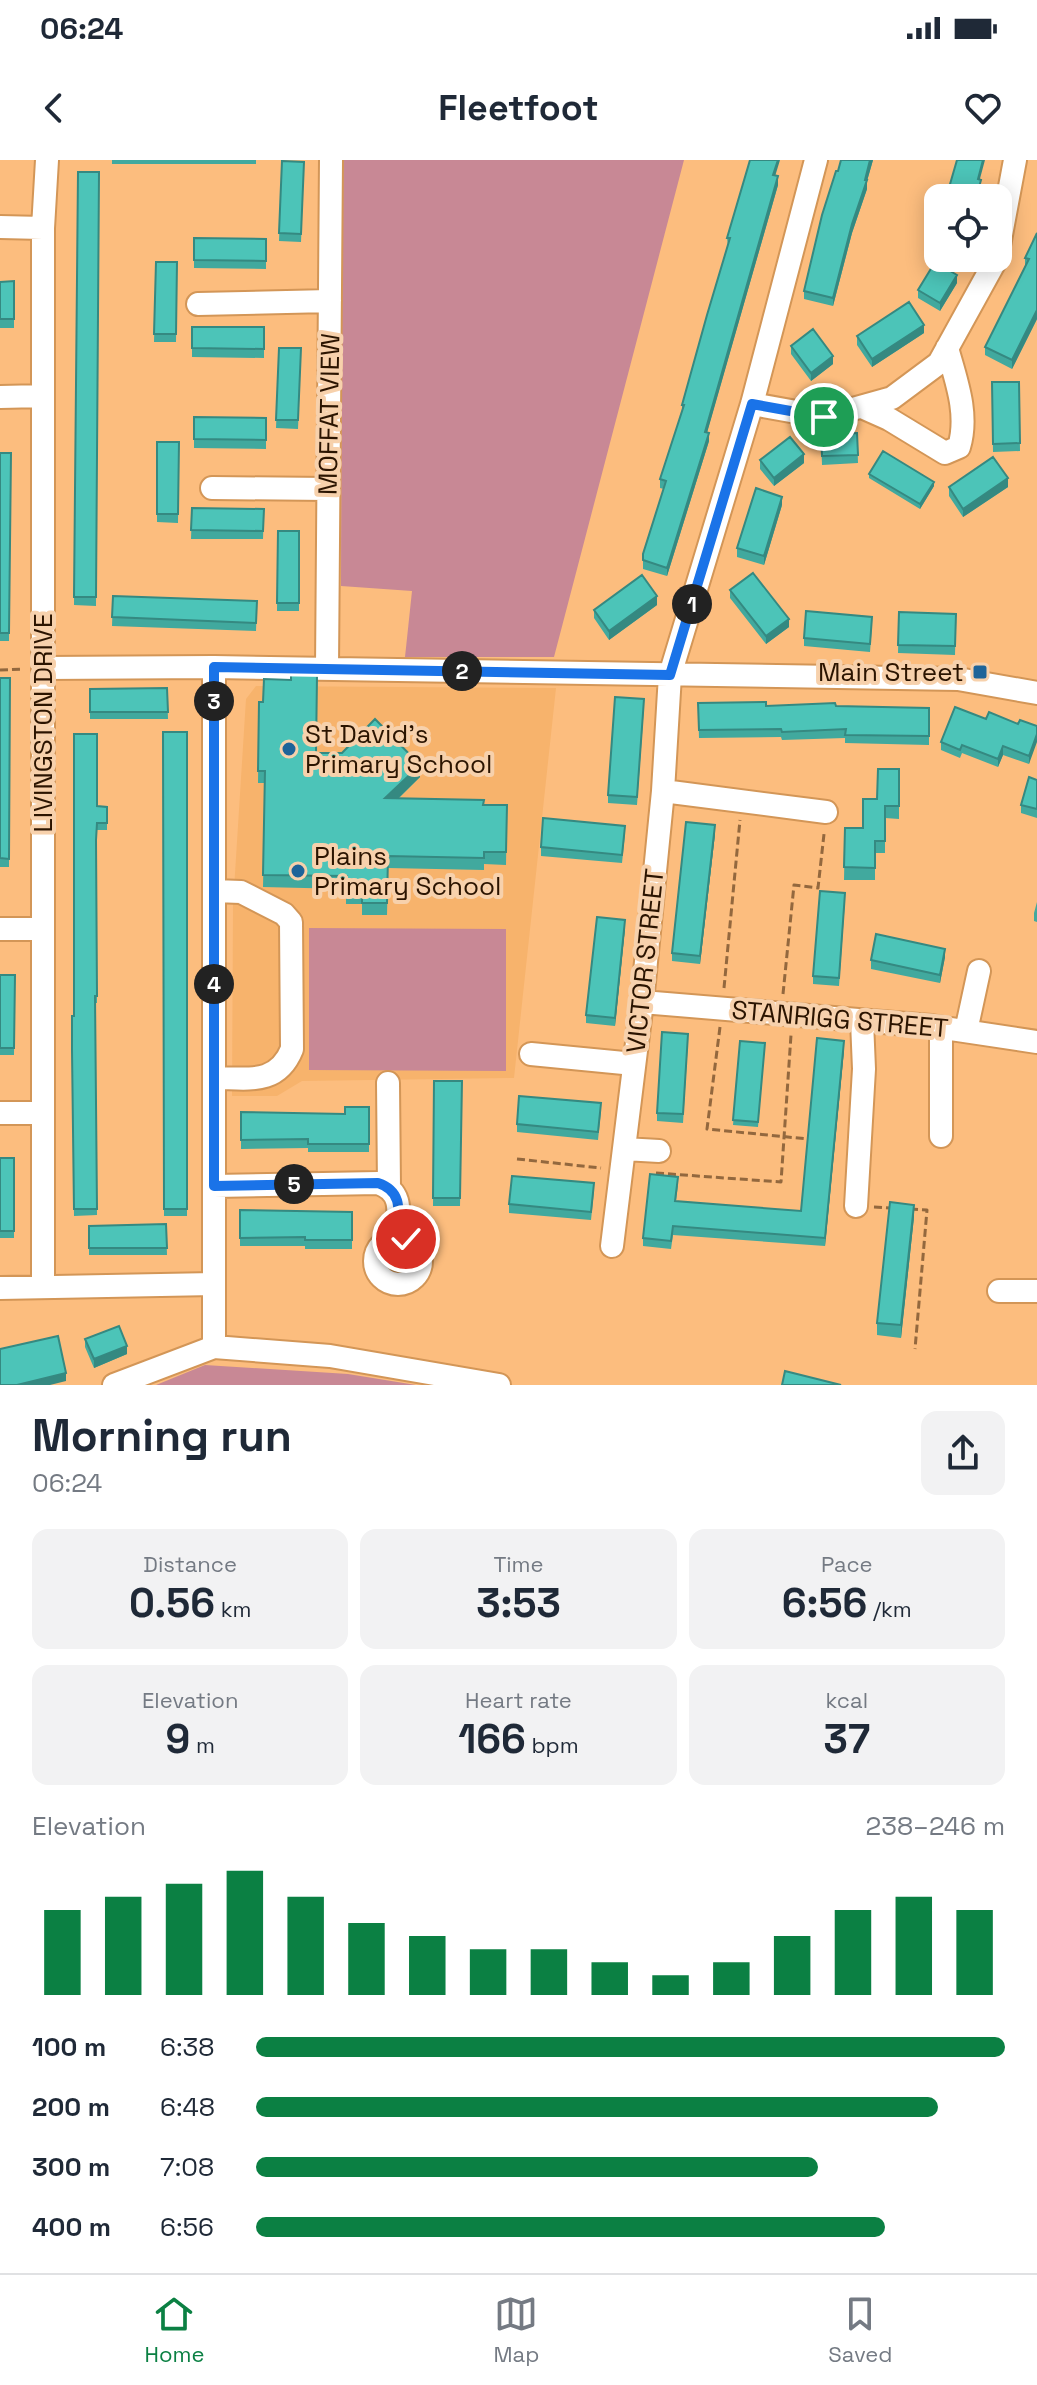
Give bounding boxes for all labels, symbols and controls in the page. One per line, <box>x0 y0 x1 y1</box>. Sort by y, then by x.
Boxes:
text: 06:24 <box>40 9 123 48</box>
text: Fleetfoot <box>438 85 599 131</box>
icon: back <box>32 86 76 130</box>
icon: heart <box>961 86 1005 130</box>
map controls <box>924 184 1012 272</box>
button: locate <box>924 184 1012 272</box>
street label: MOFFAT VIEW <box>311 333 347 495</box>
pin <box>790 383 858 451</box>
icon: arrive <box>802 395 846 439</box>
pin: 1 <box>672 584 712 624</box>
text: 1 <box>687 590 697 618</box>
street label: LIVINGSTON DRIVE <box>26 613 60 833</box>
pin: 2 <box>442 651 482 691</box>
place label: Main Street <box>818 655 964 689</box>
text: 2 <box>455 657 469 685</box>
marker: Main Street <box>971 663 989 681</box>
pin: 3 <box>194 681 234 721</box>
text: 3 <box>207 687 221 715</box>
place label: St David's Primary School <box>305 717 492 781</box>
marker: St David's Primary School <box>280 740 298 758</box>
place label: Plains Primary School <box>314 839 501 903</box>
marker: Plains Primary School <box>289 862 307 880</box>
street label: VICTOR STREET <box>618 867 672 1055</box>
pin: 4 <box>194 964 234 1004</box>
text: 4 <box>207 970 221 998</box>
street label: STANRIGG STREET <box>730 993 950 1045</box>
pin: 5 <box>274 1164 314 1204</box>
text: 5 <box>287 1170 301 1198</box>
pin <box>372 1205 440 1273</box>
icon: check <box>384 1217 428 1261</box>
text: Morning run <box>32 1408 292 1464</box>
button: share <box>921 1411 1005 1495</box>
text: 06:24 <box>32 1466 102 1500</box>
text: Distance <box>143 1550 237 1578</box>
text: Time <box>493 1550 544 1578</box>
text: Pace <box>821 1550 873 1578</box>
text: 0.56 <box>129 1578 215 1629</box>
text: 3:53 <box>476 1578 561 1629</box>
text: 6:56 <box>782 1578 867 1629</box>
text: km <box>215 1595 251 1623</box>
text: /km <box>867 1595 912 1623</box>
text: Elevation <box>142 1686 238 1714</box>
text: Heart rate <box>465 1686 572 1714</box>
text: kcal <box>826 1686 868 1714</box>
text: 9 <box>166 1714 190 1765</box>
text: 166 <box>458 1714 526 1765</box>
text: 37 <box>824 1714 870 1765</box>
text: m <box>190 1731 215 1759</box>
text: bpm <box>526 1731 579 1759</box>
text: Elevation <box>32 1809 146 1843</box>
text: 238–246 m <box>866 1809 1005 1843</box>
text: 100 m <box>32 2030 106 2064</box>
text: 6:38 <box>160 2030 214 2064</box>
text: 200 m <box>32 2090 110 2124</box>
text: 6:48 <box>160 2090 215 2124</box>
text: 300 m <box>32 2150 110 2184</box>
text: 7:08 <box>160 2150 214 2184</box>
text: 400 m <box>32 2210 111 2244</box>
text: 6:56 <box>160 2210 214 2244</box>
tab: Home <box>145 2292 204 2368</box>
tab: Map <box>493 2292 539 2368</box>
tab: Saved <box>828 2292 893 2368</box>

